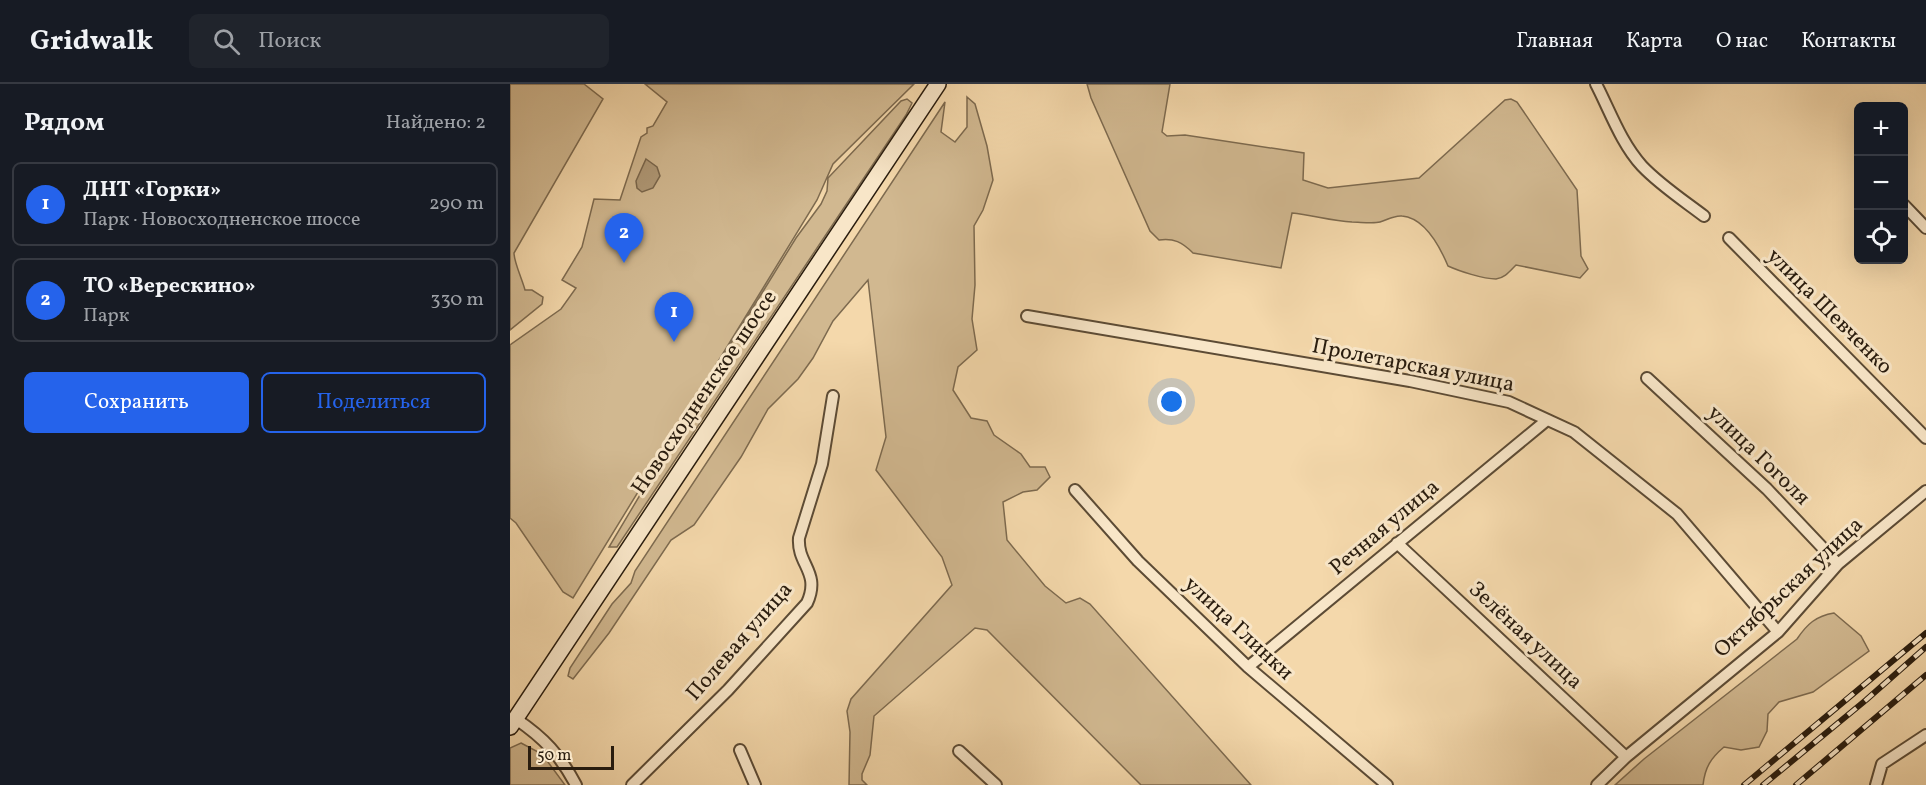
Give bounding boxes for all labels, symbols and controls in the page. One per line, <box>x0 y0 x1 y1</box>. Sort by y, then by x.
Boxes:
search box <box>189 14 609 68</box>
text: Gridwalk <box>30 22 153 61</box>
icon: search <box>210 25 243 58</box>
text: Поиск <box>258 26 321 57</box>
text: Главная <box>1516 27 1593 56</box>
text: Карта <box>1626 27 1683 56</box>
text: О нас <box>1716 27 1768 56</box>
text: Контакты <box>1801 27 1896 56</box>
map controls <box>1854 102 1908 264</box>
button: + <box>1854 102 1908 156</box>
text: Рядом <box>24 105 104 141</box>
text: Найдено: 2 <box>386 109 486 137</box>
button: − <box>1854 156 1908 210</box>
text: ДНТ «Горки» <box>83 175 221 206</box>
text: 1 <box>41 190 50 218</box>
text: 290 m <box>429 190 484 218</box>
text: Парк · Новосходненское шоссе <box>83 206 361 234</box>
button: locate <box>1854 210 1908 264</box>
pin: 2 <box>604 214 644 263</box>
street label: улица Шевченко <box>1759 242 1899 382</box>
text: ТО «Верескино» <box>83 271 256 302</box>
street label: Новосходненское шоссе <box>625 284 785 502</box>
text: 2 <box>40 286 51 314</box>
text: 330 m <box>430 286 484 314</box>
pin: 1 <box>654 292 694 342</box>
text: Парк <box>83 302 129 330</box>
street label: Пролетарская улица <box>1309 331 1517 401</box>
button: Сохранить <box>24 372 249 433</box>
button: Поделиться <box>261 372 486 433</box>
your location <box>1157 387 1186 416</box>
street label: улица Гоголя <box>1699 399 1817 513</box>
street label: Речная улица <box>1323 473 1447 583</box>
street label: Октябрьская улица <box>1707 510 1871 666</box>
street label: улица Глинки <box>1176 570 1300 688</box>
street label: Зелёная улица <box>1461 575 1589 697</box>
street label: Полевая улица <box>679 576 801 708</box>
scale bar <box>528 743 614 770</box>
text: 50 m <box>537 745 571 767</box>

